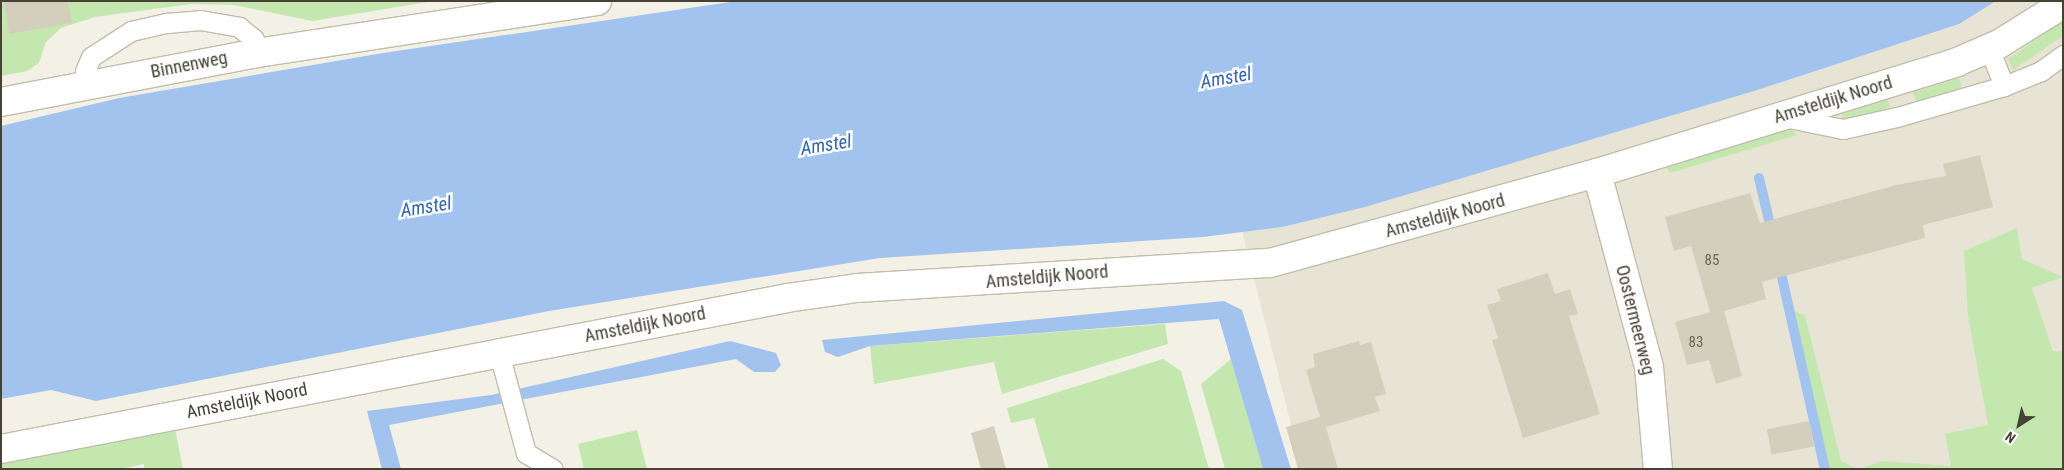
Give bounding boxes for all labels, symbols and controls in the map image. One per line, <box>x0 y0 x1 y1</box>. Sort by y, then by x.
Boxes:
street label: Binnenweg <box>149 47 229 83</box>
water label: Amstel <box>1199 62 1253 94</box>
street label: Amsteldijk Noord <box>1771 72 1895 128</box>
water label: Amstel <box>799 130 853 160</box>
street label: Amsteldijk Noord <box>1383 190 1507 242</box>
water label: Amstel <box>399 192 453 222</box>
house number: 85 <box>1705 252 1719 270</box>
street label: Amsteldijk Noord <box>985 261 1109 293</box>
street label: Oostermeerweg <box>1611 263 1659 377</box>
street label: Amsteldijk Noord <box>583 303 707 347</box>
house number: 83 <box>1689 334 1703 352</box>
street label: Amsteldijk Noord <box>185 379 309 423</box>
north arrow <box>1994 400 2044 450</box>
text: N <box>2002 428 2019 446</box>

